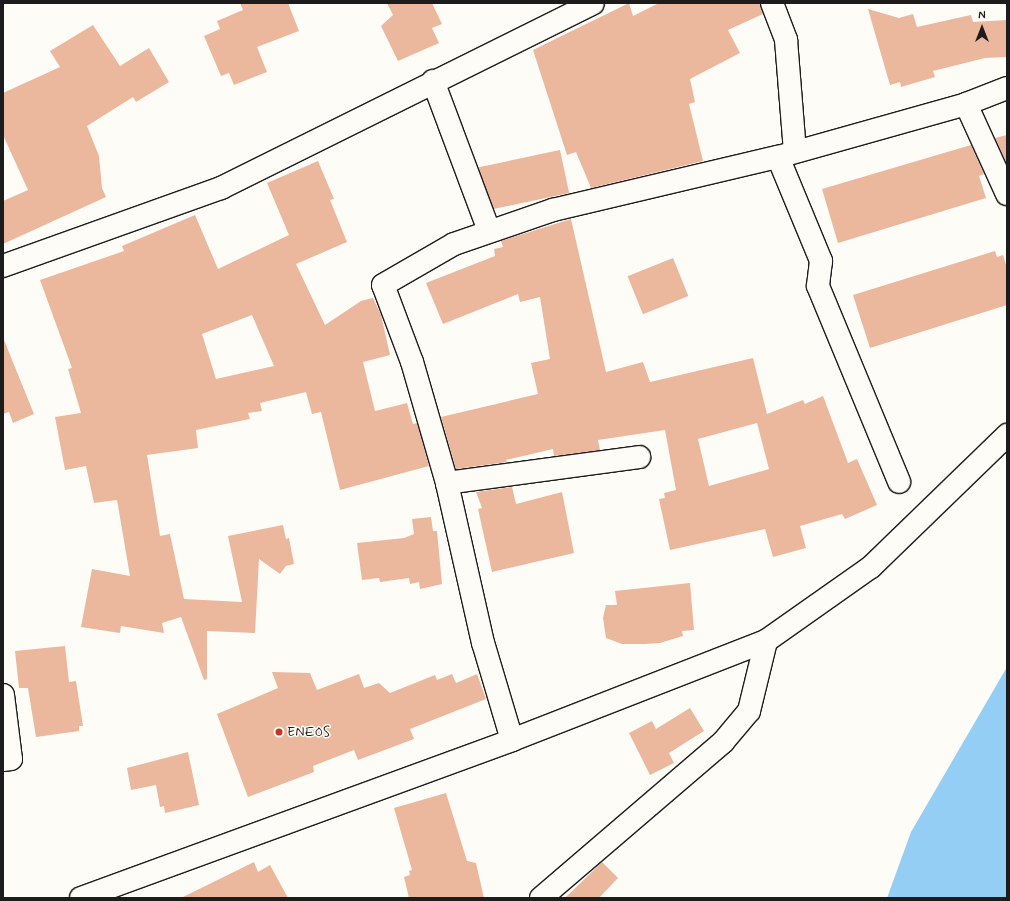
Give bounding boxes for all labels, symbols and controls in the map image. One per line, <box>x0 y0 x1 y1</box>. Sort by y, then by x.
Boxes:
north arrow <box>962 8 1002 48</box>
text: N <box>978 9 986 23</box>
place label: ENEOS <box>287 724 330 740</box>
marker: ENEOS <box>274 727 284 737</box>

